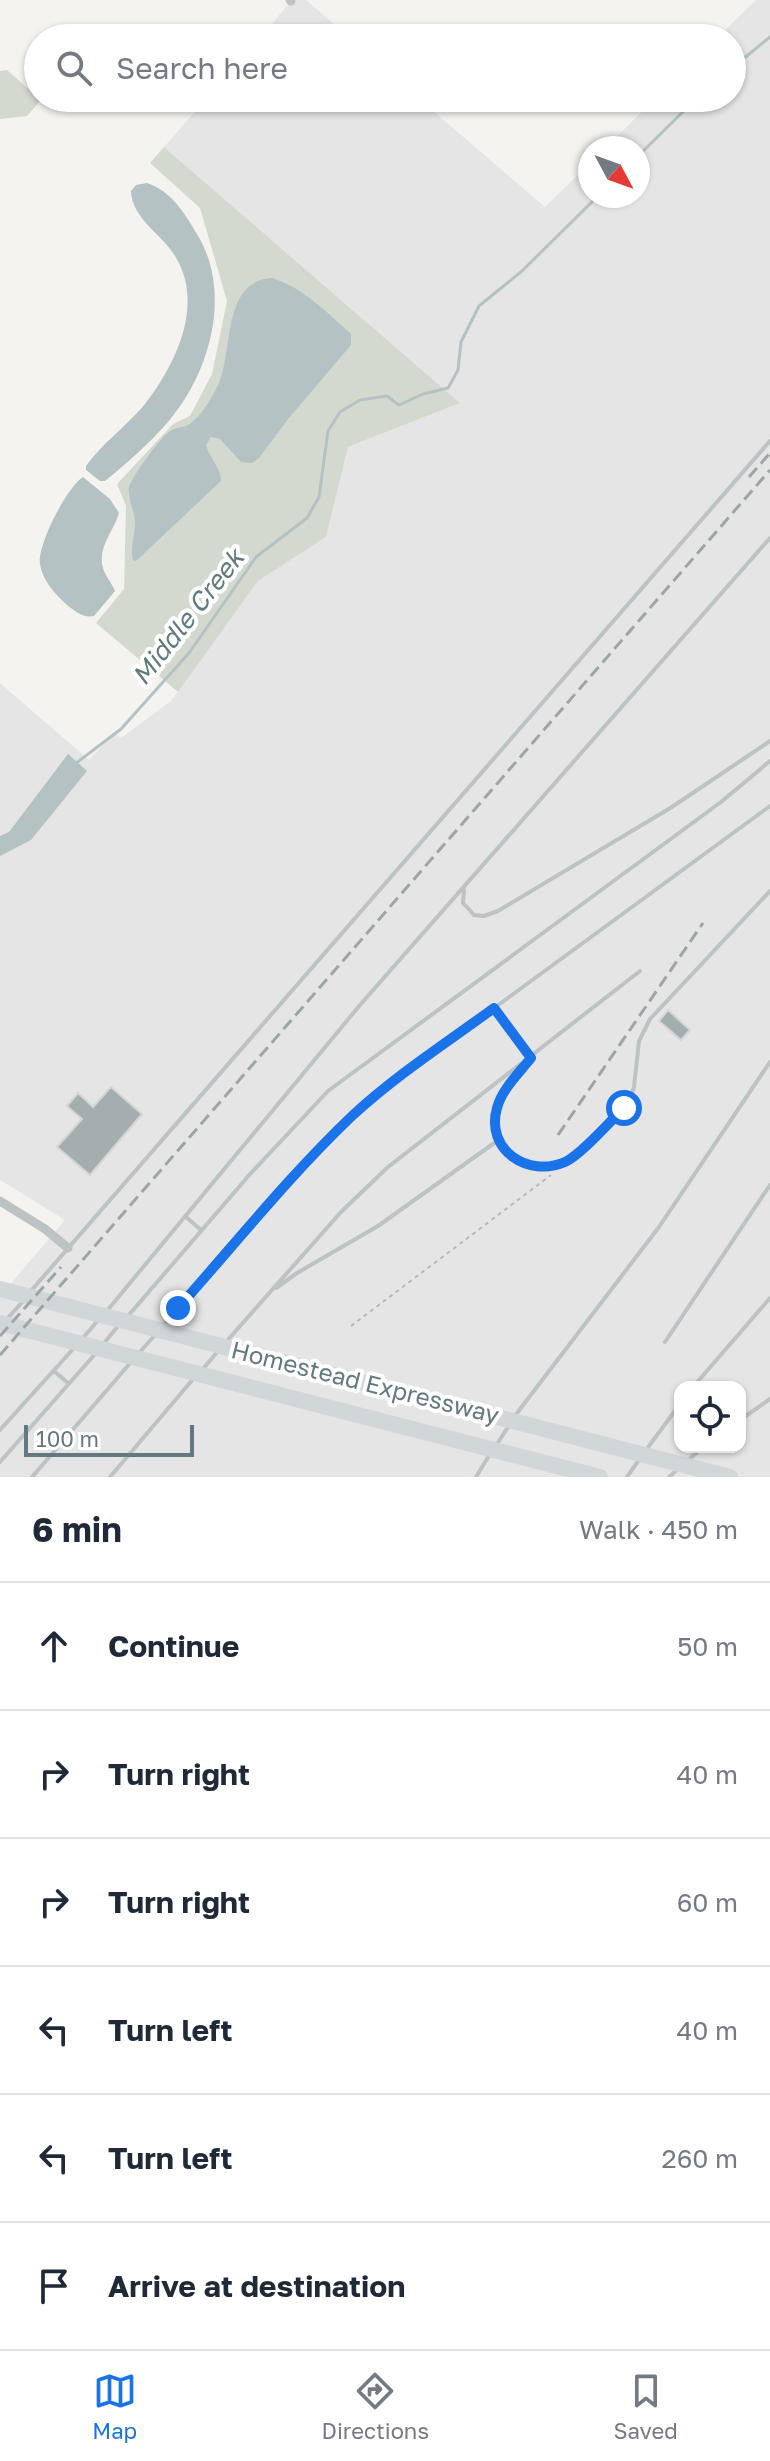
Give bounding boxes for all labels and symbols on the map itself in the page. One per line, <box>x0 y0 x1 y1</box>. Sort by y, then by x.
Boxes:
north arrow <box>578 136 650 208</box>
water label: Middle Creek <box>125 541 252 691</box>
route start <box>606 1090 642 1126</box>
route end <box>160 1290 196 1326</box>
street label: Homestead Expressway <box>228 1334 502 1429</box>
scale bar <box>24 1421 194 1457</box>

